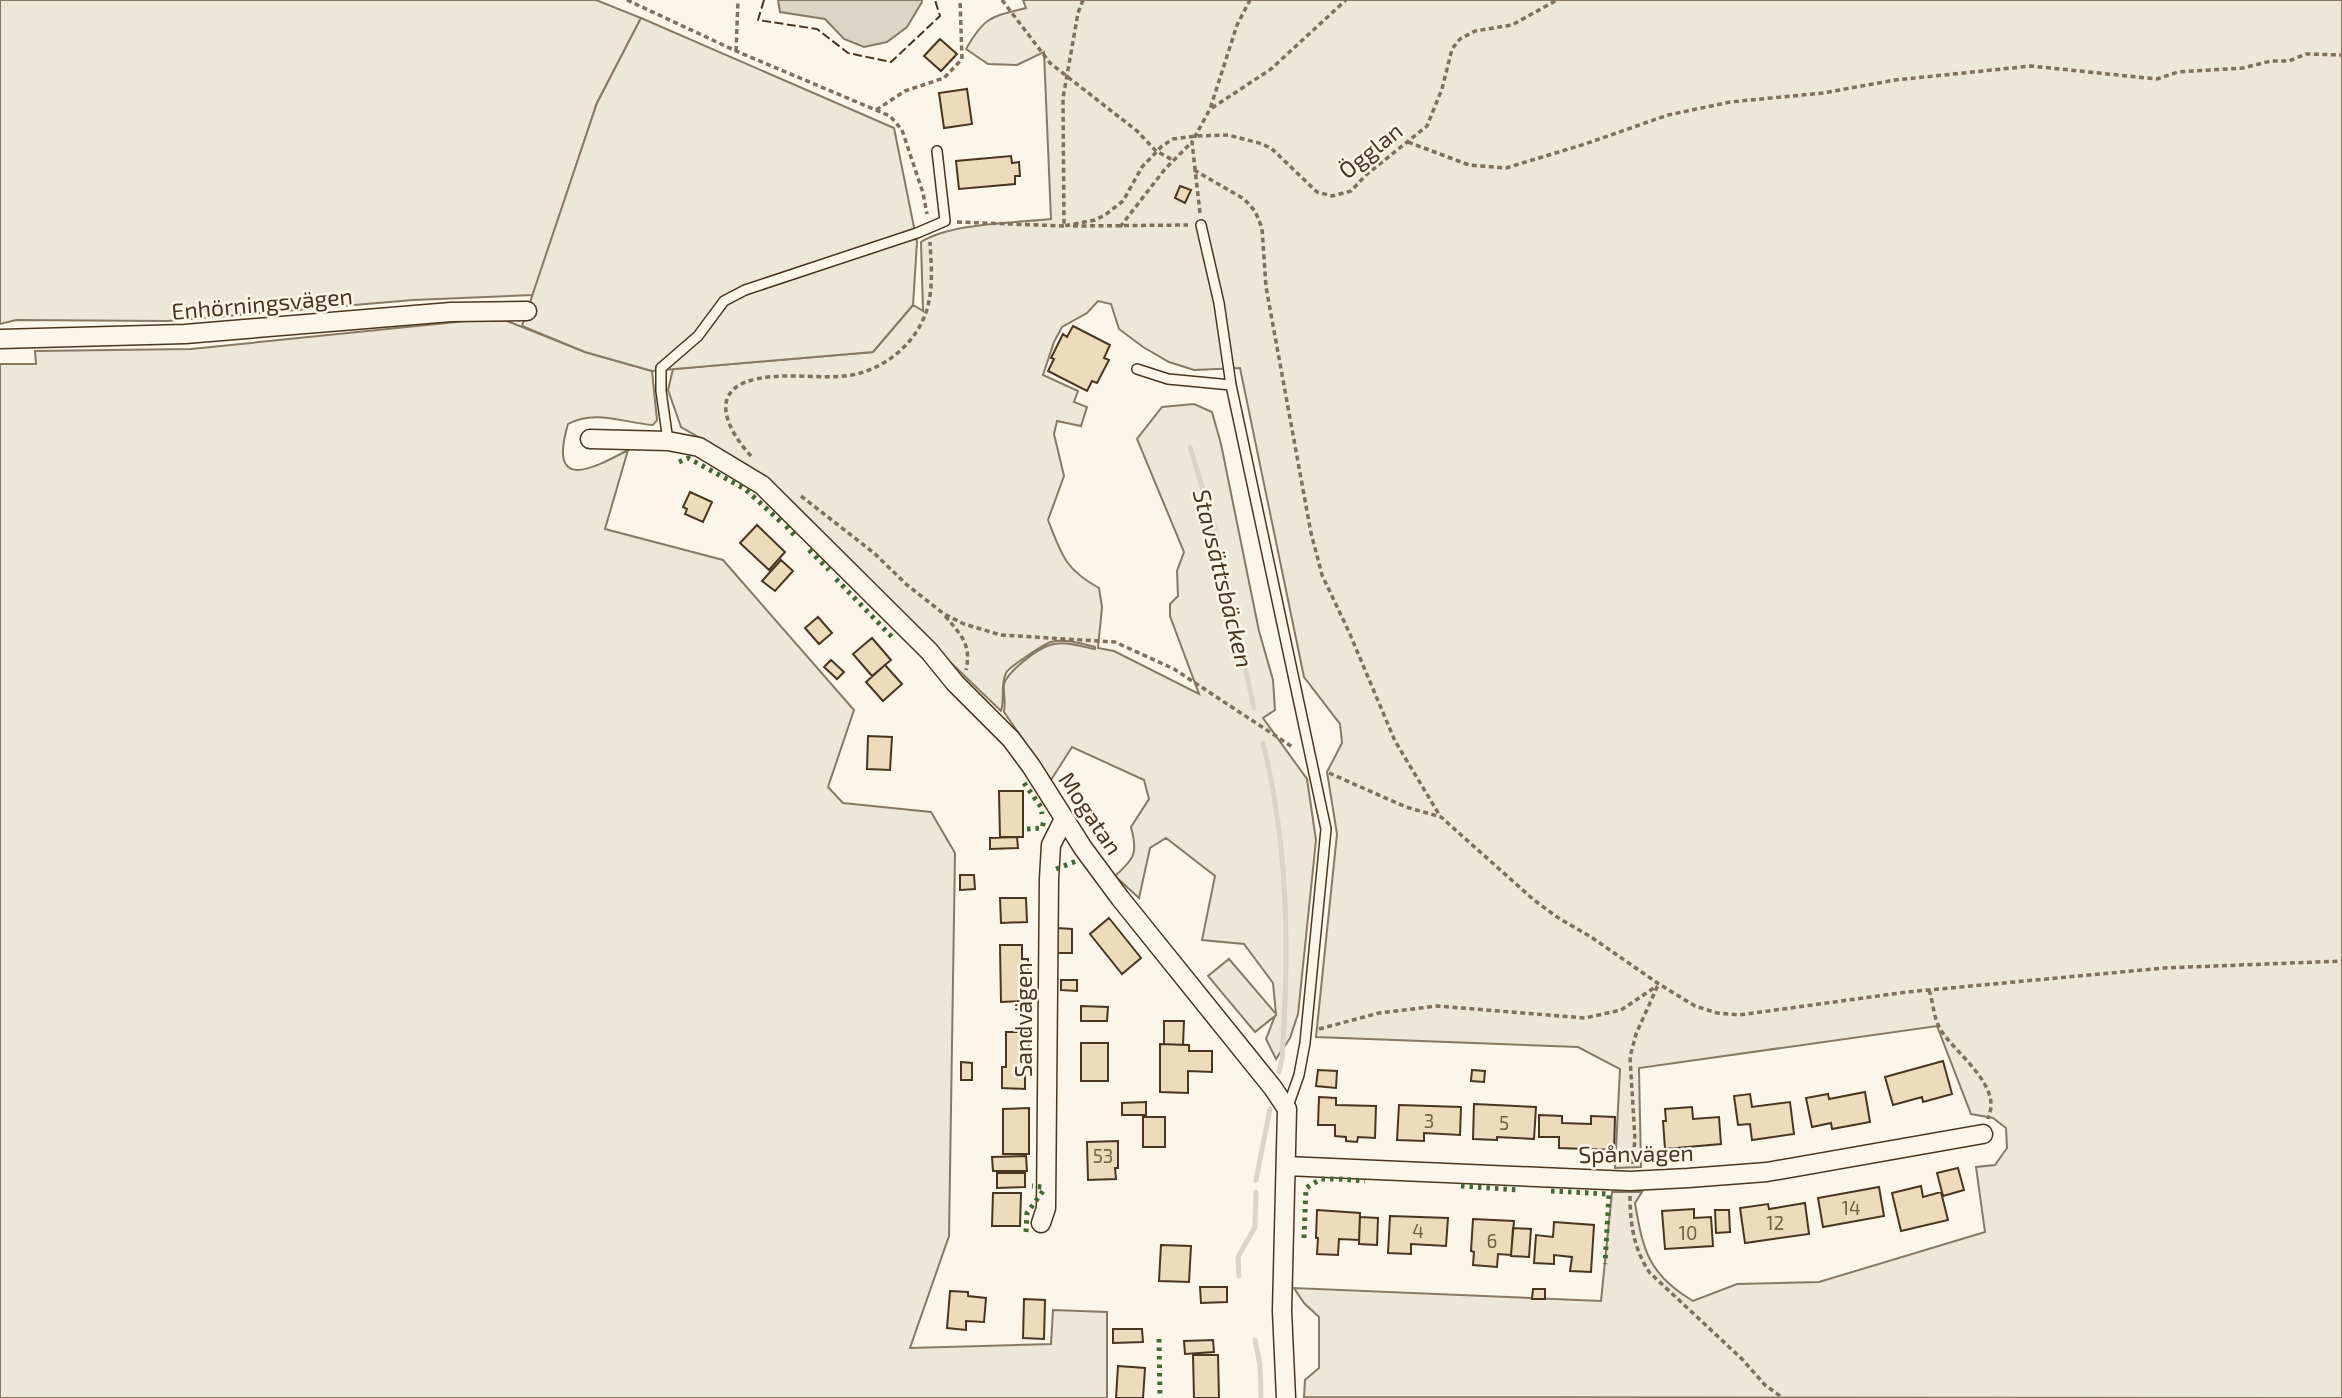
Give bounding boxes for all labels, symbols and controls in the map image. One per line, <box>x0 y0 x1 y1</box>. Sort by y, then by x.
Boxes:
street label: Ögglan <box>1332 116 1408 184</box>
street label: Enhörningsvägen <box>170 281 354 325</box>
water label: Stavsättsbäcken <box>1188 486 1260 670</box>
street label: Mogatan <box>1053 766 1129 860</box>
street label: Sandvägen <box>1009 962 1037 1078</box>
house number: 3 <box>1424 1109 1434 1132</box>
house number: 5 <box>1499 1111 1509 1134</box>
street label: Spånvägen <box>1578 1138 1694 1168</box>
house number: 53 <box>1093 1144 1113 1167</box>
house number: 14 <box>1841 1196 1861 1219</box>
house number: 12 <box>1766 1211 1784 1234</box>
house number: 4 <box>1412 1219 1424 1242</box>
house number: 10 <box>1678 1221 1698 1244</box>
house number: 6 <box>1487 1229 1497 1252</box>

